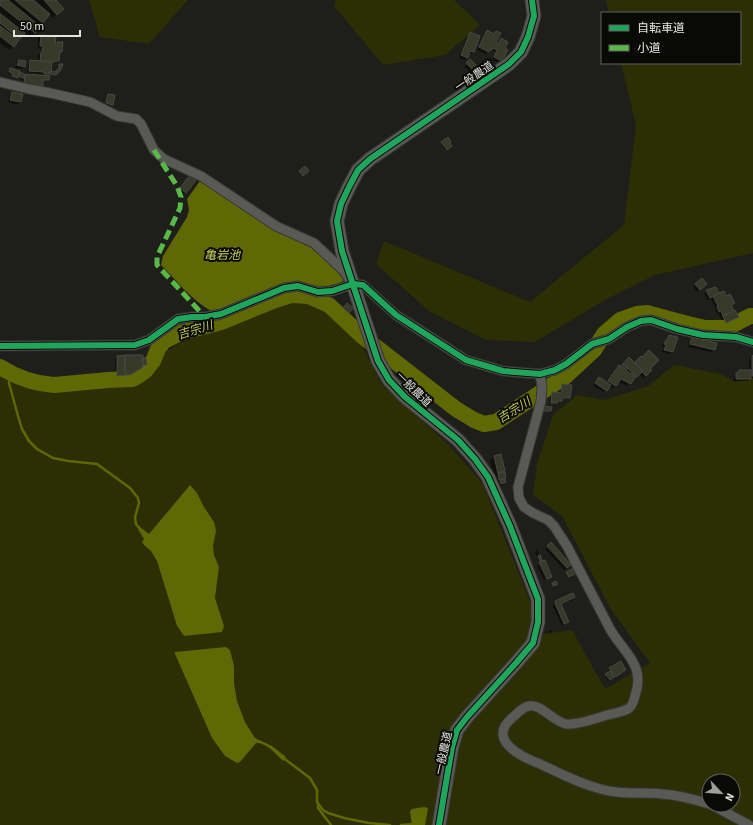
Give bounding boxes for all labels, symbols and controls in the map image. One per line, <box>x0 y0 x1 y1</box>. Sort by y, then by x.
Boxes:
scale bar <box>14 12 80 38</box>
legend <box>601 12 741 64</box>
text: 50 m <box>20 18 44 35</box>
text: 自転車道 <box>637 20 685 37</box>
text: 小道 <box>637 40 661 57</box>
street label: 一般農道 <box>452 58 497 95</box>
water label: 亀岩池 <box>204 247 241 264</box>
water label: 吉宗川 <box>175 317 217 344</box>
street label: 一般農道 <box>393 369 435 410</box>
water label: 吉宗川 <box>494 393 536 427</box>
street label: 一般農道 <box>431 730 456 776</box>
north arrow <box>701 773 741 813</box>
text: N <box>721 791 738 804</box>

